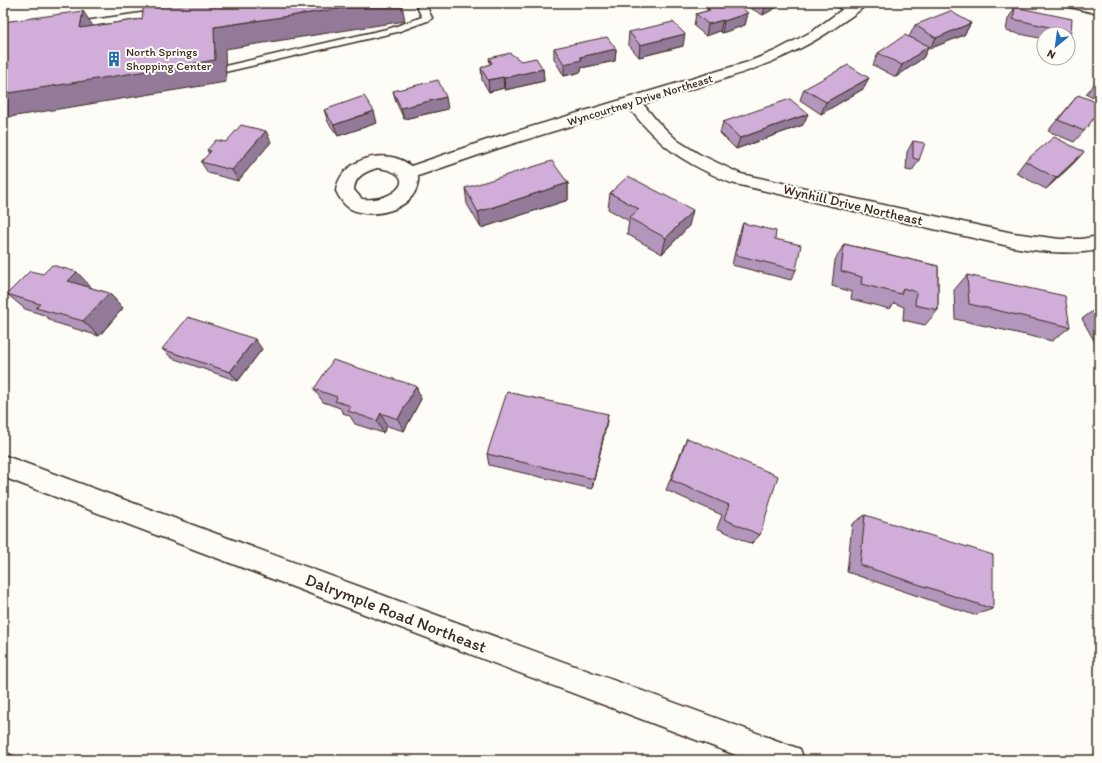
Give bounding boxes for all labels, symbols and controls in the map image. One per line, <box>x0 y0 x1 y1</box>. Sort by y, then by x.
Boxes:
north arrow <box>1036 26 1076 66</box>
place label: North Springs Shopping Center <box>126 45 212 73</box>
text: N <box>1045 47 1058 62</box>
building icon: North Springs Shopping Center <box>105 50 123 68</box>
street label: Wyncourtney Drive Northeast <box>566 71 715 129</box>
street label: Wynhill Drive Northeast <box>781 181 925 229</box>
street label: Dalrymple Road Northeast <box>302 569 490 657</box>

